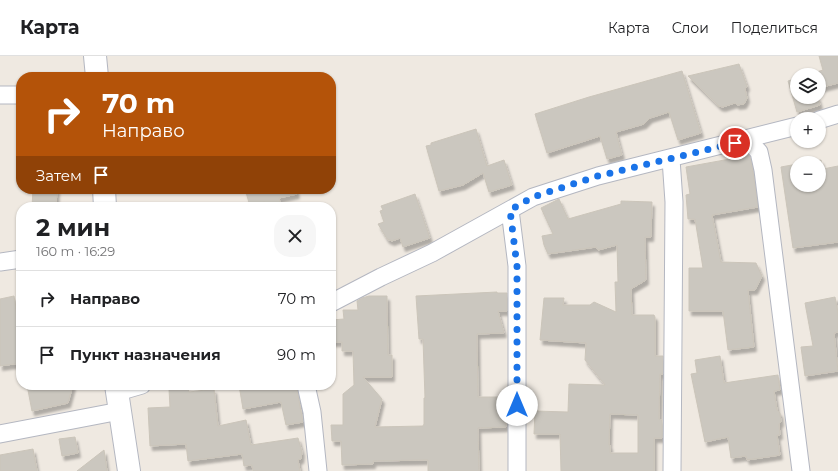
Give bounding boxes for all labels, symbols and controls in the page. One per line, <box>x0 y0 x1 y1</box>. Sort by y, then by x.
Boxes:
text: Карта <box>20 16 80 39</box>
text: Карта <box>608 19 650 37</box>
text: Слои <box>672 19 709 37</box>
text: Поделиться <box>731 19 818 37</box>
map controls <box>790 68 826 192</box>
button: layers <box>790 68 826 104</box>
text: 70 m <box>102 86 175 120</box>
icon: right <box>36 88 88 140</box>
button: + <box>790 112 826 148</box>
text: Направо <box>102 120 185 142</box>
pin <box>718 126 752 160</box>
icon: arrive <box>724 132 746 154</box>
button: − <box>790 156 826 192</box>
icon: arrive <box>90 164 112 186</box>
text: Затем <box>36 166 82 185</box>
text: 2 мин <box>36 213 110 242</box>
button: close <box>274 215 316 257</box>
text: 160 m · 16:29 <box>36 243 115 259</box>
icon: right <box>36 288 58 310</box>
text: Направо <box>70 289 140 308</box>
text: 70 m <box>278 289 316 308</box>
icon: arrive <box>36 344 58 366</box>
text: Пункт назначения <box>70 345 221 364</box>
text: 90 m <box>277 345 316 364</box>
position arrow <box>496 384 538 426</box>

